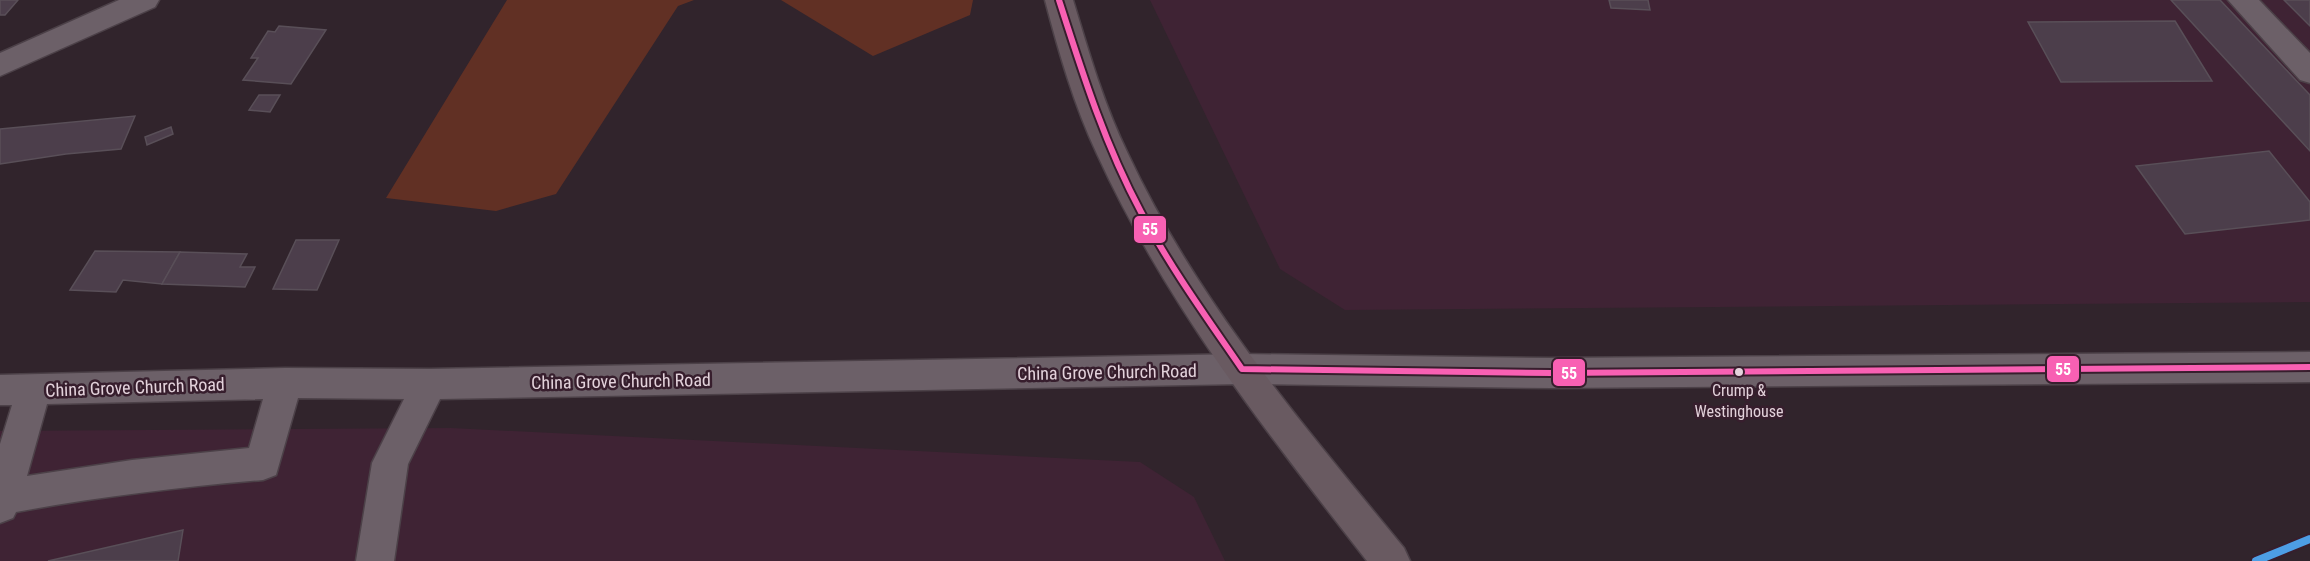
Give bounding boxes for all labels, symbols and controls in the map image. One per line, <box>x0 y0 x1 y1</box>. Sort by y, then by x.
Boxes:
line badge: 55 <box>1133 215 1167 244</box>
text: 55 <box>1142 220 1158 239</box>
line badge: 55 <box>2046 355 2080 383</box>
line badge: 55 <box>1552 358 1586 387</box>
street label: China Grove Church Road <box>1017 360 1197 384</box>
text: 55 <box>2055 360 2071 379</box>
text: 55 <box>1561 364 1577 383</box>
marker: Crump & Westinghouse <box>1733 366 1745 378</box>
street label: China Grove Church Road <box>531 369 711 393</box>
street label: China Grove Church Road <box>45 373 225 401</box>
place label: Crump & Westinghouse <box>1694 381 1784 421</box>

